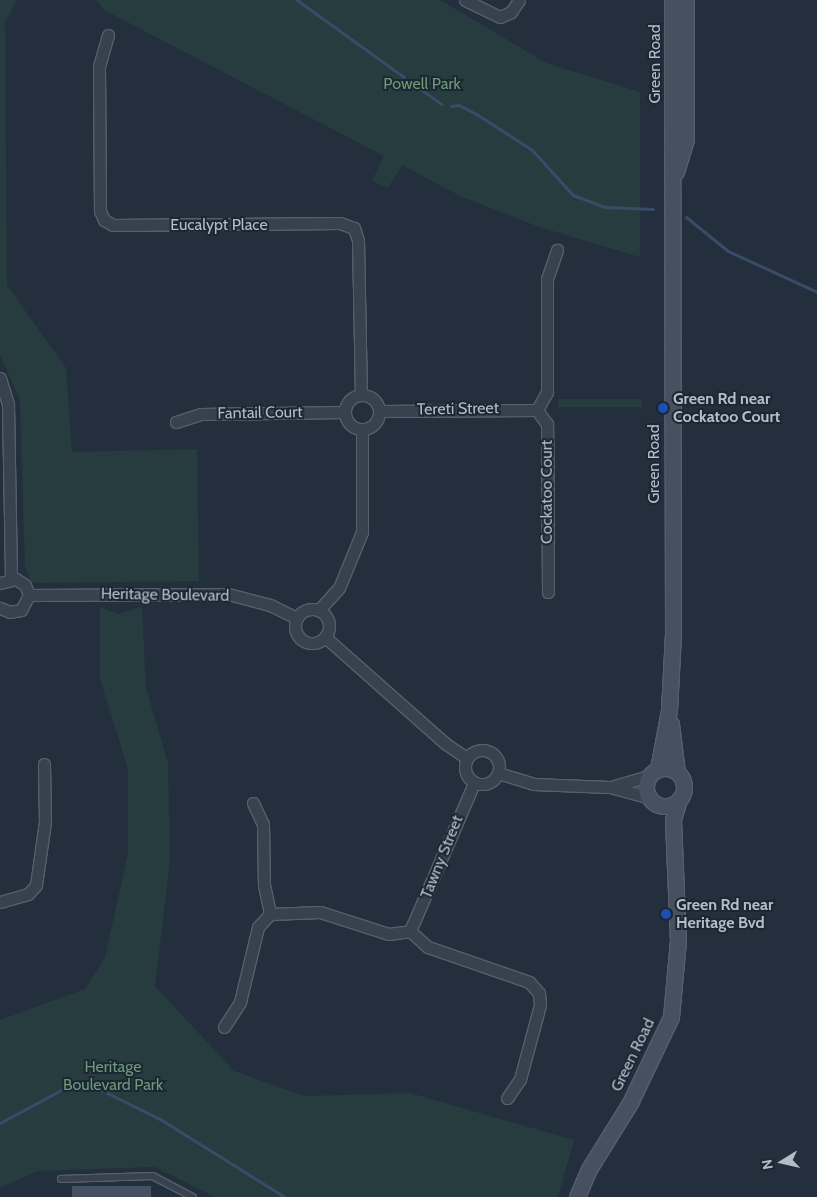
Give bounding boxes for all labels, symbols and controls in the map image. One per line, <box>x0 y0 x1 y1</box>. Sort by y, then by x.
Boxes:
street label: Green Road <box>645 24 665 104</box>
park label: Powell Park <box>383 74 461 94</box>
street label: Eucalypt Place <box>170 215 268 235</box>
place label: Green Rd near Cockatoo Court <box>673 389 780 427</box>
street label: Tereti Street <box>417 399 499 419</box>
marker: Green Rd near Cockatoo Court <box>657 402 669 414</box>
street label: Fantail Court <box>217 403 303 423</box>
street label: Green Road <box>644 424 664 504</box>
street label: Cockatoo Court <box>537 440 557 544</box>
street label: Heritage Boulevard <box>101 584 229 606</box>
street label: Tawny Street <box>417 813 467 901</box>
place label: Green Rd near Heritage Bvd <box>676 895 773 933</box>
marker: Green Rd near Heritage Bvd <box>660 908 672 920</box>
street label: Green Road <box>607 1015 659 1095</box>
park label: Heritage Boulevard Park <box>63 1057 163 1095</box>
north arrow <box>757 1137 807 1187</box>
text: N <box>758 1158 777 1171</box>

